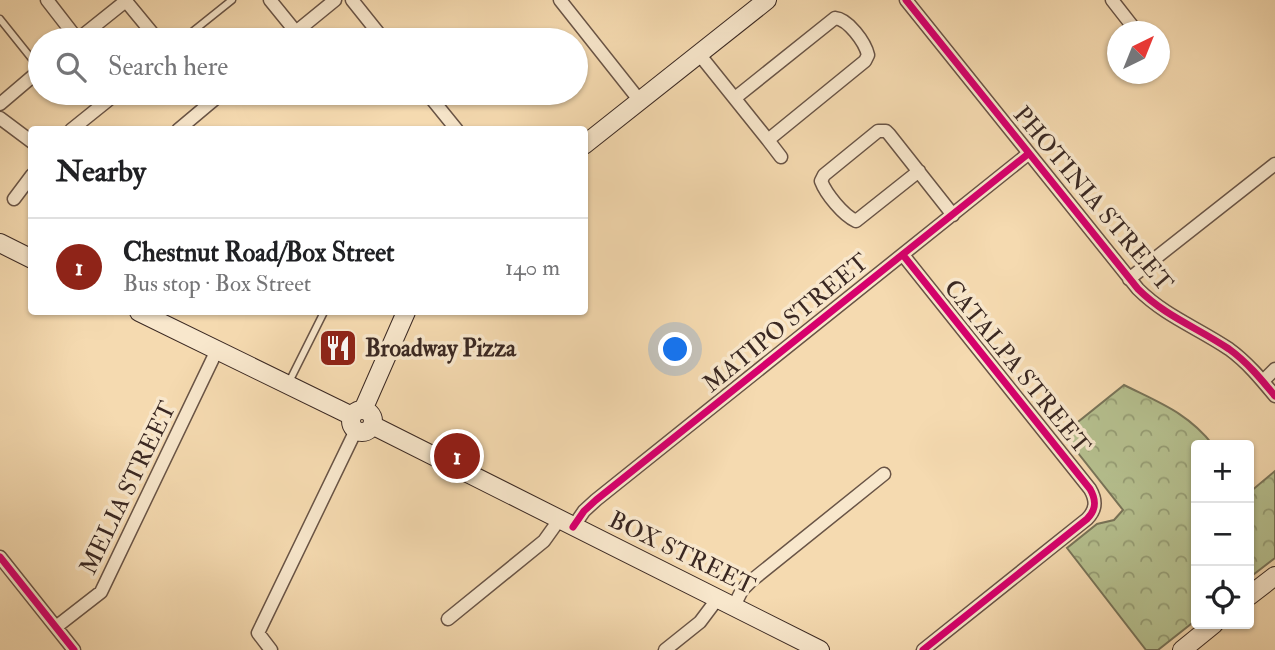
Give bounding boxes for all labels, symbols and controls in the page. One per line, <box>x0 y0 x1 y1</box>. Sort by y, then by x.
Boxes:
north arrow <box>1107 21 1170 84</box>
search box <box>28 28 588 105</box>
icon: search <box>52 48 90 86</box>
text: Search here <box>108 51 228 83</box>
street label: PHOTINIA STREET <box>1006 100 1180 298</box>
text: Nearby <box>56 153 146 190</box>
text: Chestnut Road/Box Street <box>123 237 394 269</box>
street label: MATIPO STREET <box>697 246 875 399</box>
text: 1 <box>75 253 83 282</box>
text: 140 m <box>505 253 560 282</box>
text: Bus stop · Box Street <box>123 269 311 298</box>
street label: CATALPA STREET <box>937 273 1097 461</box>
restaurant icon: Broadway Pizza <box>317 327 359 369</box>
your location <box>658 332 692 366</box>
place label: Broadway Pizza <box>365 333 517 364</box>
street label: MELIA STREET <box>73 396 183 580</box>
pin: 1 <box>434 430 480 482</box>
map controls <box>1191 440 1254 629</box>
button: + <box>1191 440 1254 503</box>
button: − <box>1191 503 1254 566</box>
street label: BOX STREET <box>604 504 760 602</box>
button: locate <box>1191 566 1254 629</box>

